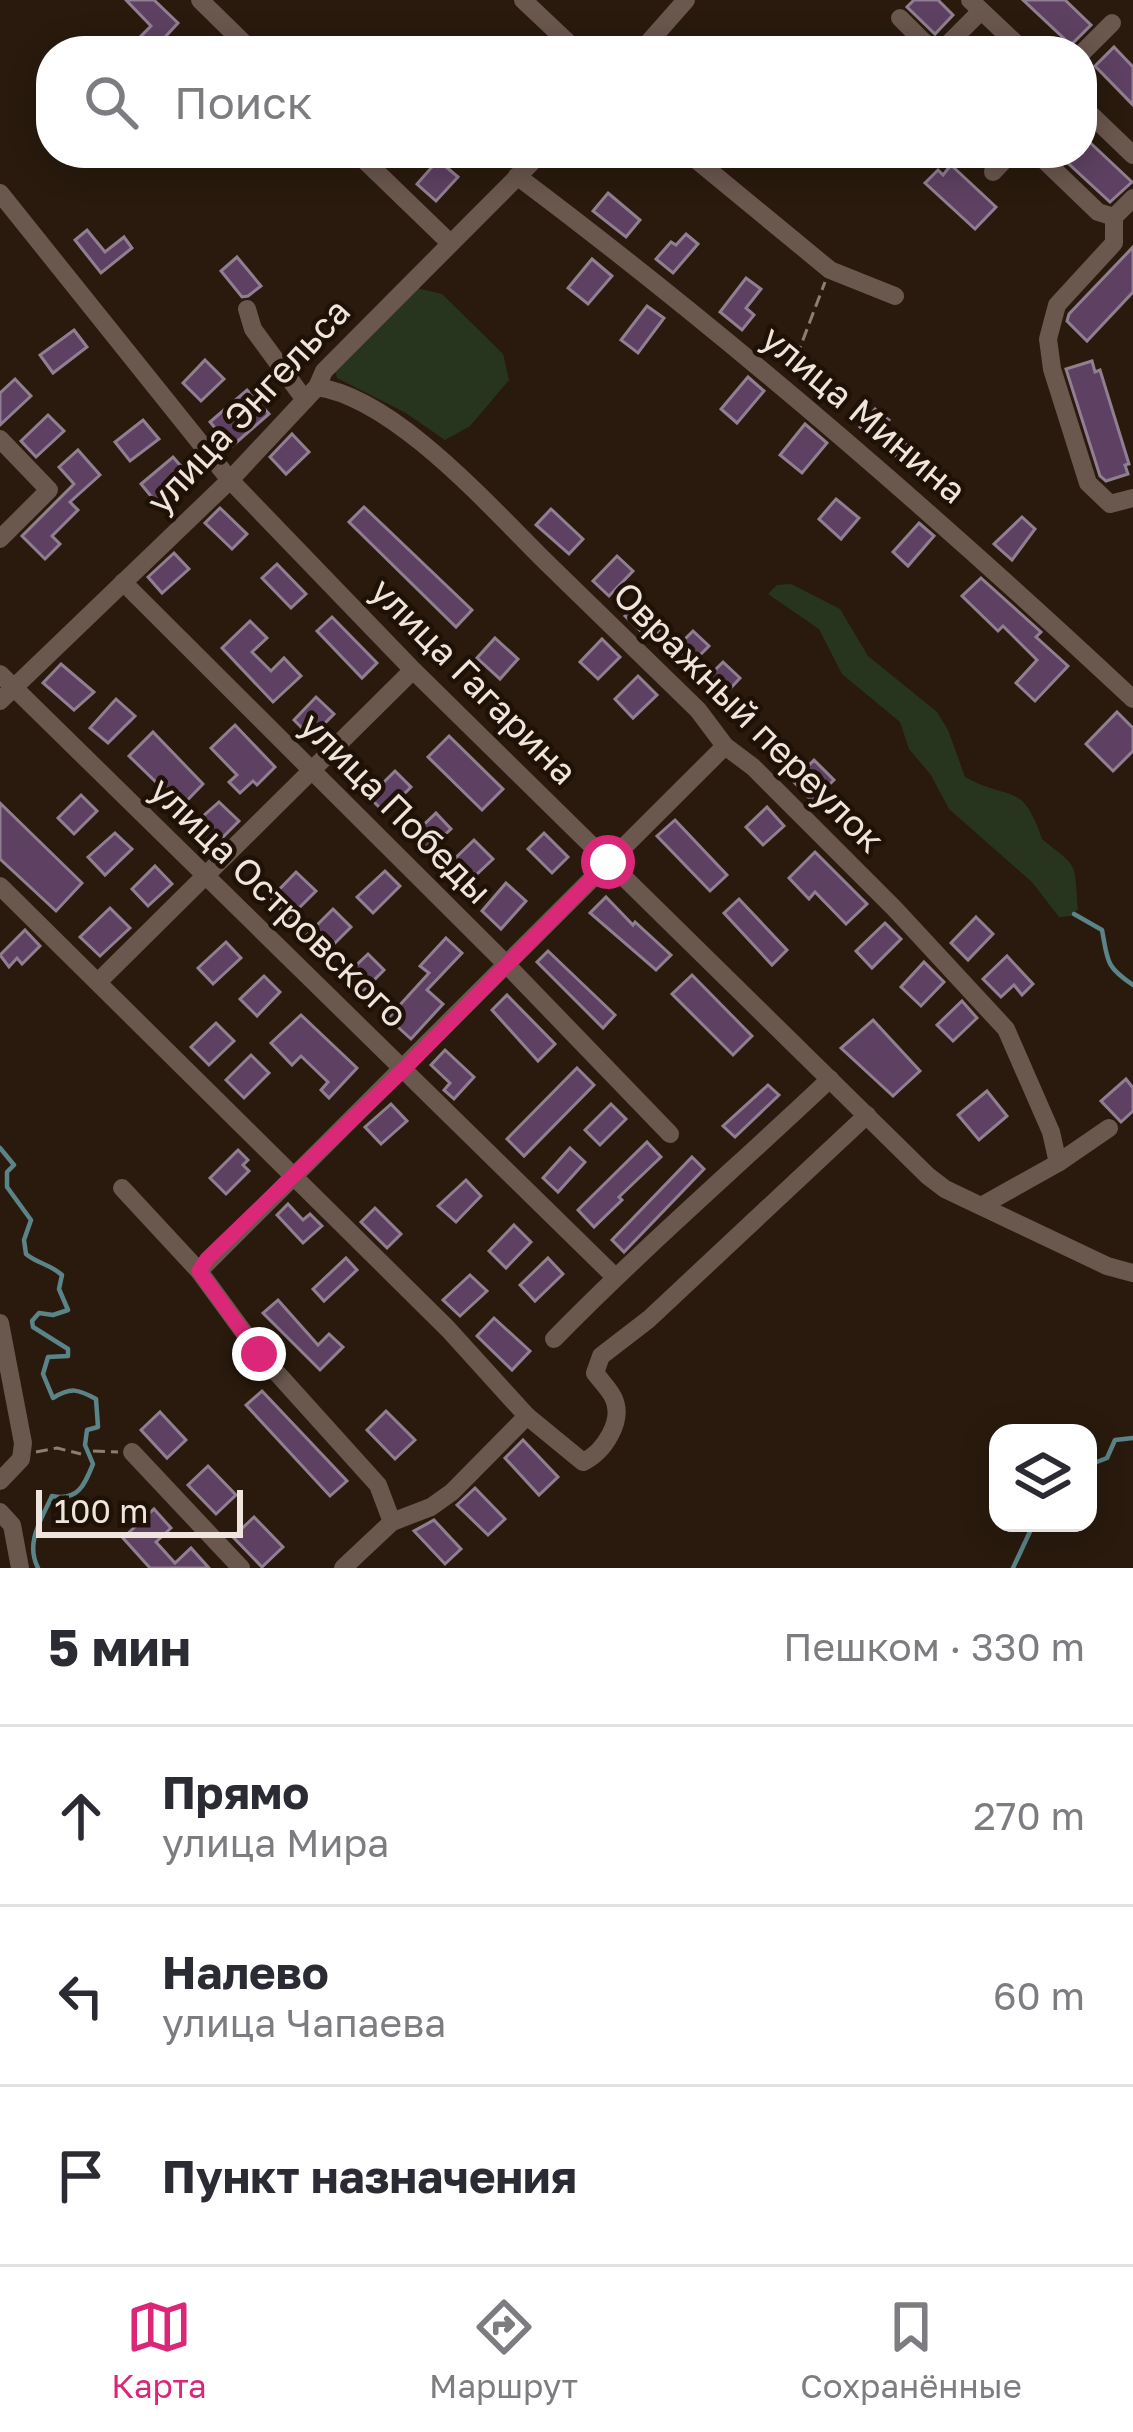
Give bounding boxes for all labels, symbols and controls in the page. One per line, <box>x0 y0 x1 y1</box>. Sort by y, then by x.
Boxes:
search box <box>36 36 1097 168</box>
icon: search <box>78 69 144 135</box>
text: Поиск <box>174 75 313 129</box>
street label: улица Энгельса <box>137 289 358 522</box>
street label: улица Минина <box>753 316 975 512</box>
street label: улица Гагарина <box>362 569 586 793</box>
street label: Овражный переулок <box>605 572 894 861</box>
street label: улица Победы <box>292 703 501 912</box>
street label: улица Островского <box>142 768 417 1036</box>
route start <box>581 835 635 889</box>
route end <box>232 1327 286 1381</box>
map controls <box>989 1424 1097 1532</box>
button: layers <box>989 1424 1097 1532</box>
scale bar <box>36 1484 243 1537</box>
text: 100 m <box>54 1491 148 1530</box>
text: 5 мин <box>48 1616 191 1677</box>
text: Пешком · 330 m <box>783 1623 1085 1670</box>
text: Прямо <box>162 1765 309 1819</box>
icon: ahead <box>48 1783 114 1849</box>
text: 270 m <box>973 1792 1085 1839</box>
text: улица Мира <box>162 1819 389 1866</box>
text: Налево <box>162 1945 329 1999</box>
icon: left <box>48 1963 114 2029</box>
text: 60 m <box>993 1972 1085 2019</box>
text: улица Чапаева <box>162 1999 446 2046</box>
icon: arrive <box>48 2143 114 2209</box>
text: Пункт назначения <box>162 2149 577 2203</box>
tab: Карта <box>111 2294 207 2405</box>
tab: Маршрут <box>429 2294 578 2405</box>
tab: Сохранённые <box>800 2294 1022 2405</box>

